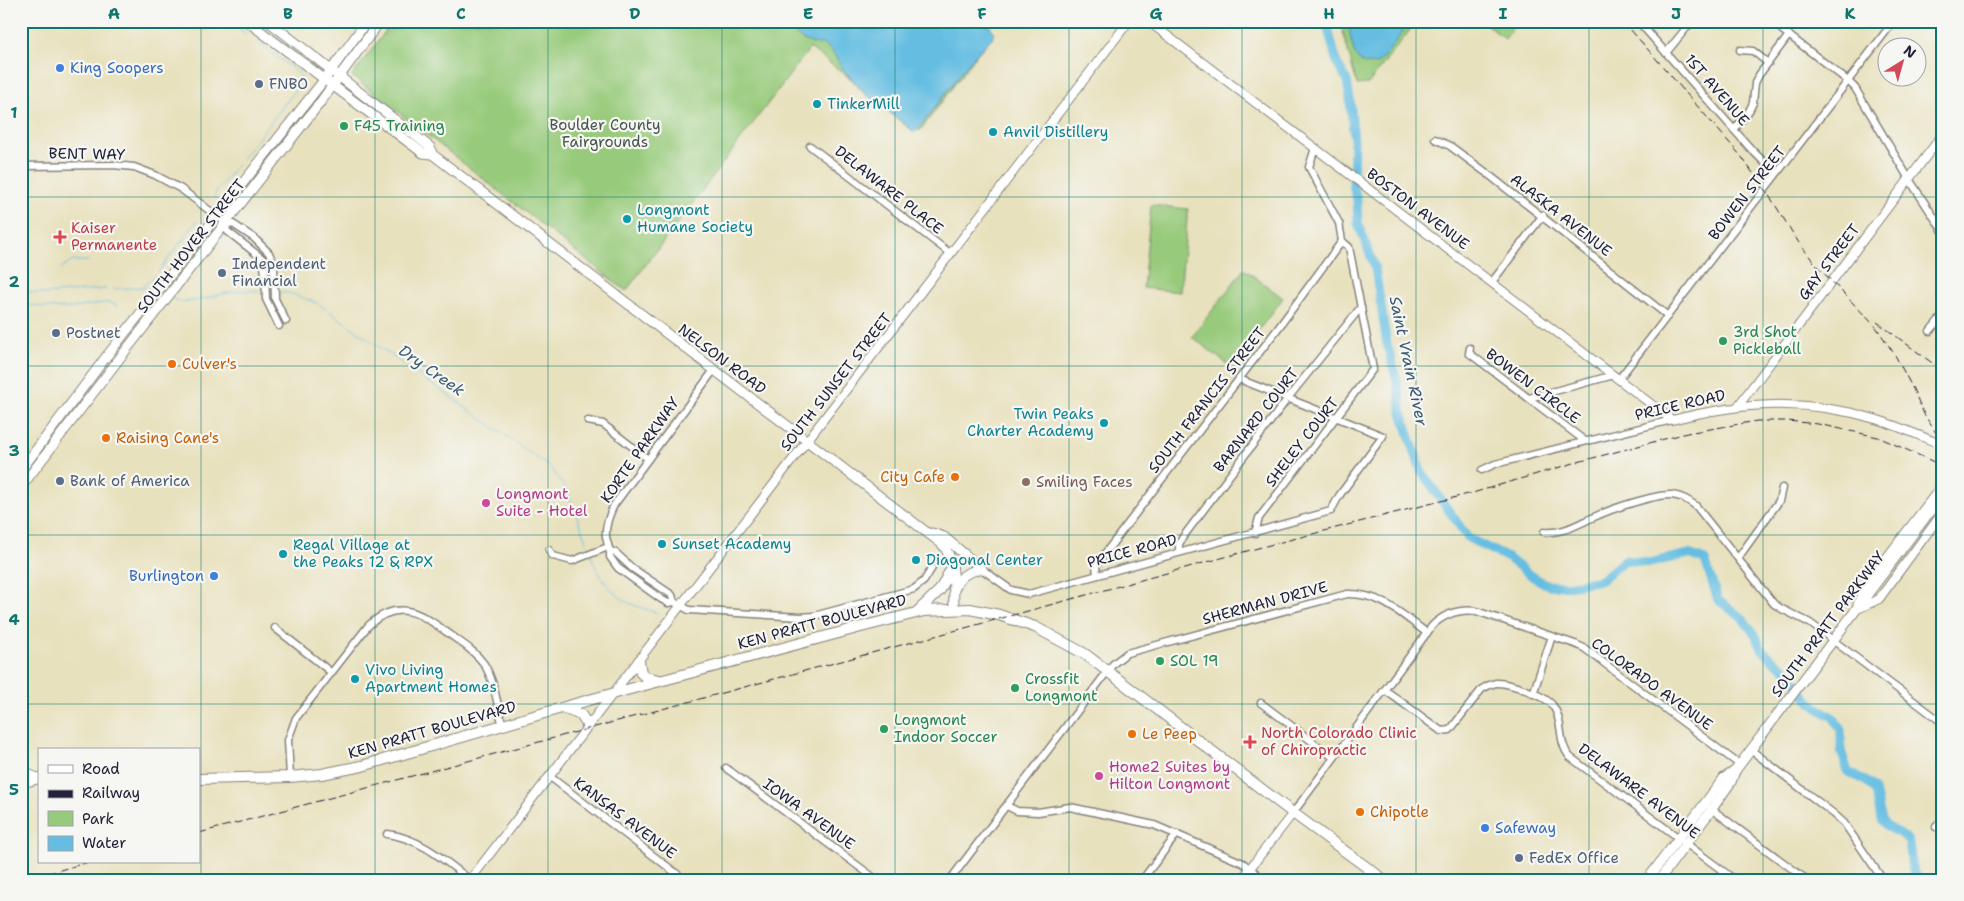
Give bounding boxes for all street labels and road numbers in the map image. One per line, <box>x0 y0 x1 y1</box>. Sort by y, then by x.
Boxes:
street label: 1ST AVENUE <box>1680 50 1754 130</box>
street label: DELAWARE PLACE <box>831 141 947 239</box>
street label: BOWEN STREET <box>1704 142 1790 244</box>
street label: BENT WAY <box>48 143 126 165</box>
street label: BOSTON AVENUE <box>1363 164 1473 254</box>
street label: ALASKA AVENUE <box>1506 169 1616 261</box>
street label: SOUTH HOVER STREET <box>132 175 250 317</box>
street label: GAY STREET <box>1794 220 1864 304</box>
street label: SOUTH SUNSET STREET <box>776 309 896 455</box>
street label: NELSON ROAD <box>674 319 770 399</box>
street label: SOUTH FRANCIS STREET <box>1144 323 1270 477</box>
street label: BOWEN CIRCLE <box>1482 344 1584 428</box>
street label: BARNARD COURT <box>1209 364 1303 476</box>
street label: PRICE ROAD <box>1633 385 1727 425</box>
street label: KORTE PARKWAY <box>596 393 684 507</box>
street label: SHELEY COURT <box>1261 393 1343 491</box>
street label: PRICE ROAD <box>1085 529 1179 573</box>
street label: SOUTH PRATT PARKWAY <box>1767 547 1889 701</box>
street label: SHERMAN DRIVE <box>1200 577 1330 629</box>
street label: KEN PRATT BOULEVARD <box>735 590 909 654</box>
street label: COLORADO AVENUE <box>1587 633 1717 735</box>
street label: KEN PRATT BOULEVARD <box>346 696 519 764</box>
street label: DELAWARE AVENUE <box>1574 739 1704 843</box>
street label: KANSAS AVENUE <box>569 773 681 863</box>
street label: IOWA AVENUE <box>759 774 859 854</box>

